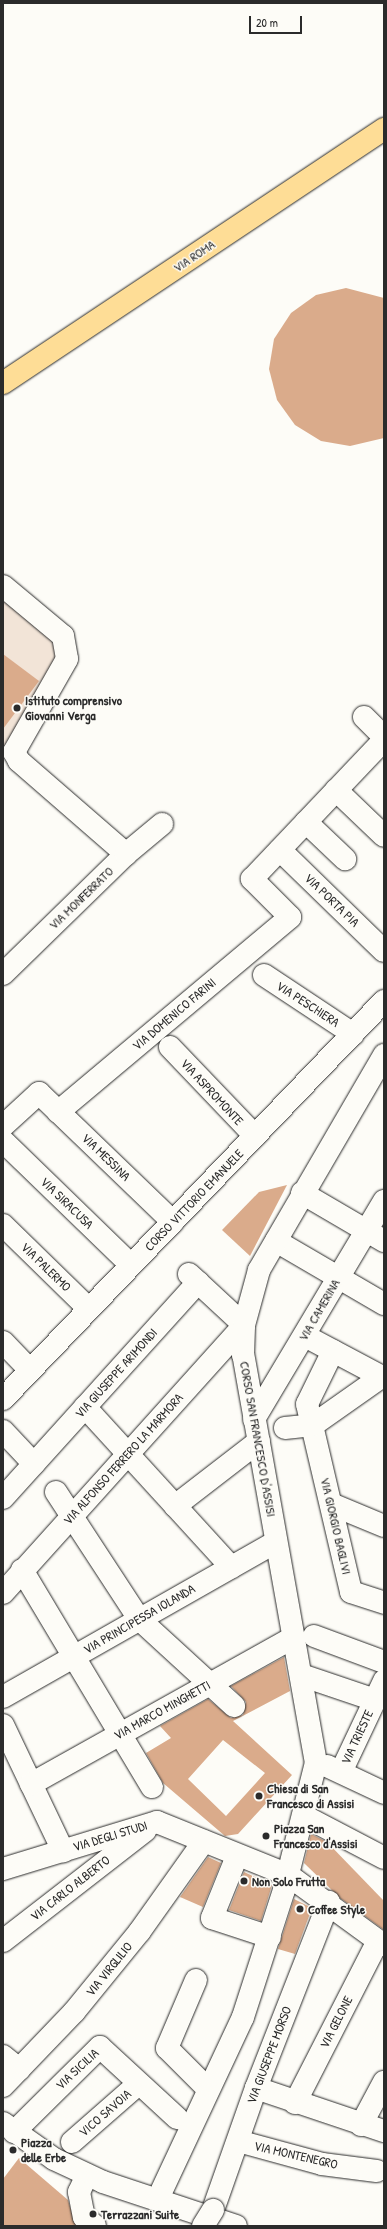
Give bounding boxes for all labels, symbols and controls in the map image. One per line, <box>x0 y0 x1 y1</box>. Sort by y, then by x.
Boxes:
scale bar <box>251 8 304 34</box>
text: 20 m <box>256 14 278 31</box>
street label: VIA ROMA <box>170 236 218 276</box>
place label: Istituto comprensivo Giovanni Verga <box>25 693 122 724</box>
marker: Istituto comprensivo Giovanni Verga <box>12 703 22 713</box>
street label: VIA MONFERRATO <box>45 863 117 933</box>
street label: VIA PORTA PIA <box>301 870 363 930</box>
street label: VIA DOMENICO FARINI <box>129 975 219 1053</box>
street label: VIA PESCHIERA <box>274 978 342 1030</box>
street label: VIA ASPROMONTE <box>177 1056 247 1128</box>
street label: VIA MESSINA <box>78 1130 134 1184</box>
street label: CORSO VITTORIO EMANUELE <box>141 1146 247 1254</box>
street label: VIA SIRACUSA <box>37 1174 97 1232</box>
street label: VIA PALERMO <box>18 1239 74 1295</box>
street label: VIA CAMERINA <box>295 1276 343 1344</box>
street label: VIA GIUSEPPE ARIMONDI <box>72 1325 160 1421</box>
street label: CORSO SAN FRANCESCO D'ASSISI <box>237 1360 279 1518</box>
street label: VIA ALFONSO FERRERO LA MARMORA <box>60 1390 186 1528</box>
street label: VIA GIORGIO BAGLIVI <box>317 1476 355 1576</box>
street label: VIA PRINCIPESSA IOLANDA <box>80 1581 198 1657</box>
street label: VIA MARCO MINGHETTI <box>111 1677 213 1743</box>
street label: VIA TRIESTE <box>338 1707 376 1767</box>
place label: Chiesa di San Francesco di Assisi <box>267 1781 355 1812</box>
marker: Chiesa di San Francesco di Assisi <box>254 1791 264 1801</box>
street label: VIA DEGLI STUDI <box>71 1817 149 1855</box>
place label: Piazza San Francesco d'Assisi <box>274 1821 358 1852</box>
marker: Piazza San Francesco d'Assisi <box>261 1831 271 1841</box>
street label: VIA CARLO ALBERTO <box>27 1852 113 1924</box>
place label: Non Solo Frutta <box>252 1873 325 1889</box>
marker: Non Solo Frutta <box>239 1876 249 1886</box>
place label: Coffee Style <box>308 1901 365 1917</box>
marker: Coffee Style <box>295 1904 305 1914</box>
street label: VIA VIRGLILIO <box>82 1939 136 1999</box>
street label: VIA GELONE <box>316 1993 356 2051</box>
street label: VIA GIUSEPPE MORSO <box>243 2004 295 2106</box>
street label: VIA SICILIA <box>52 2045 102 2093</box>
street label: VICO SAVOIA <box>76 2086 134 2140</box>
place label: Piazza delle Erbe <box>21 2135 66 2166</box>
street label: VIA MONTENEGRO <box>253 2138 339 2172</box>
marker: Piazza delle Erbe <box>8 2145 18 2155</box>
place label: Terrazzani Suite <box>101 2206 179 2222</box>
marker: Terrazzani Suite <box>88 2209 98 2219</box>

